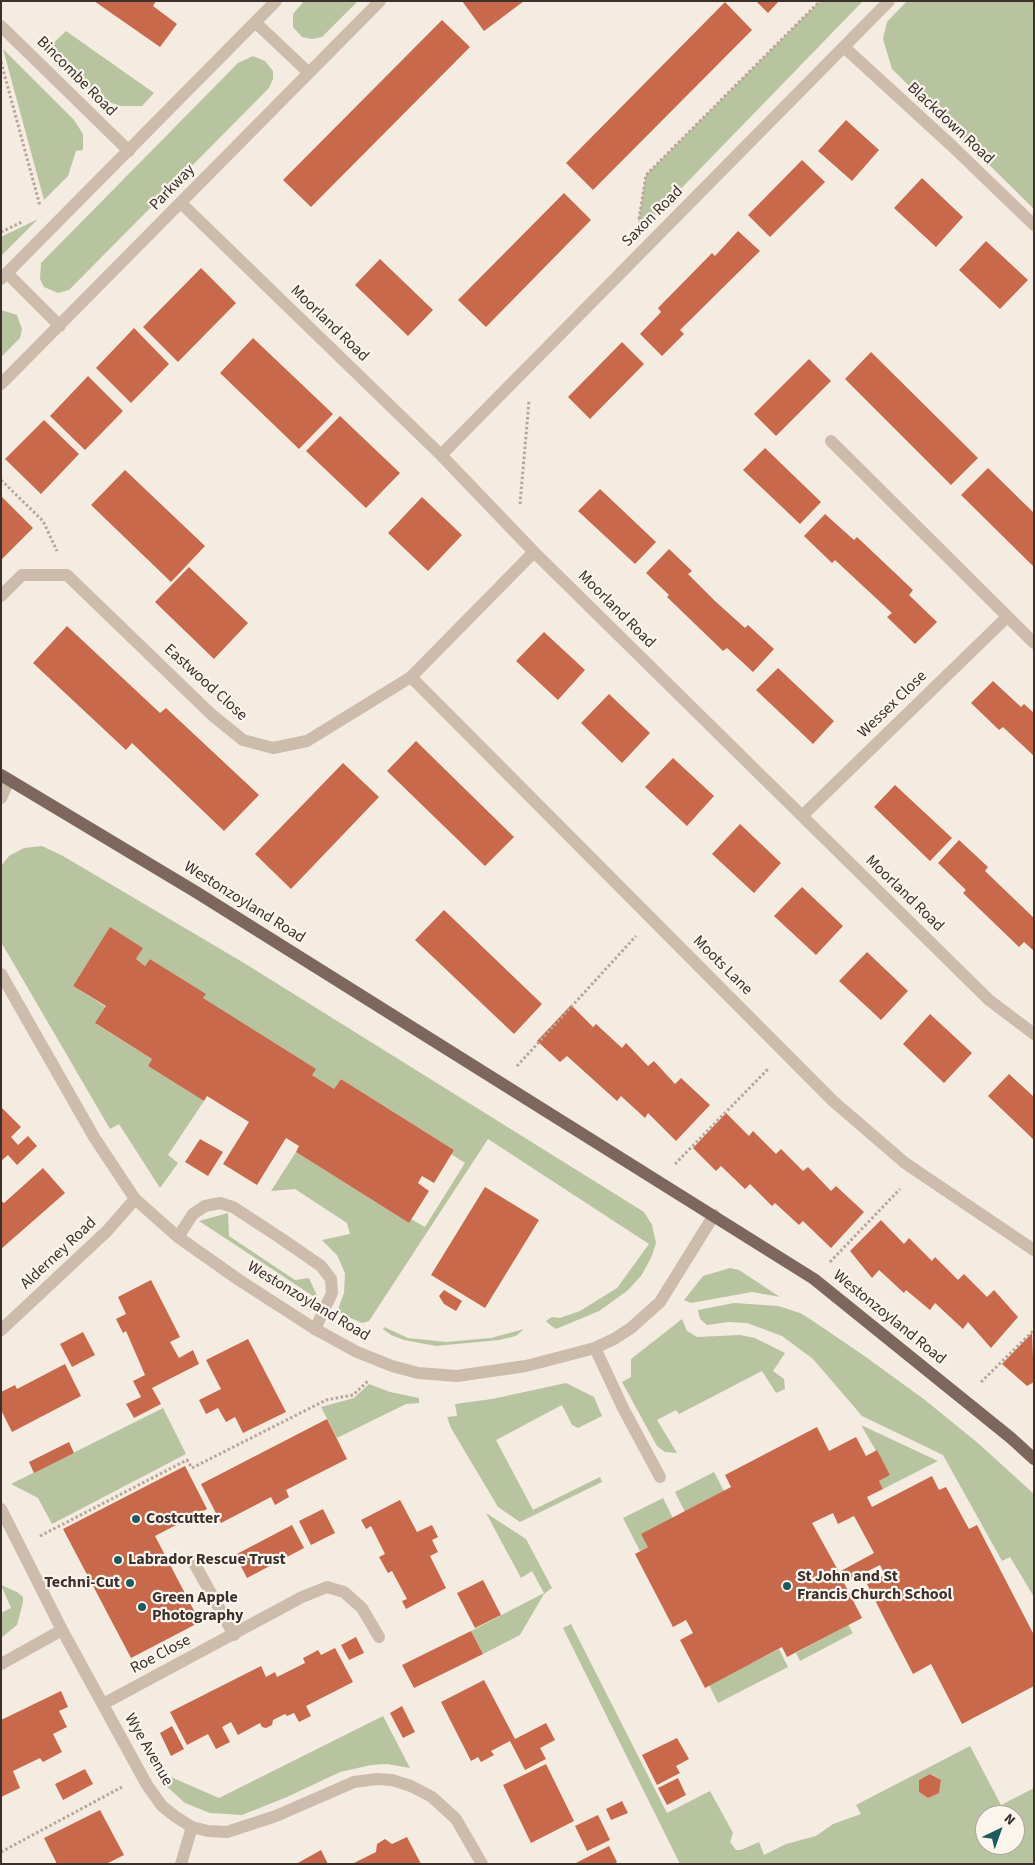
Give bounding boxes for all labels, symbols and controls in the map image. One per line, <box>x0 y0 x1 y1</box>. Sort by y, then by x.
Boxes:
street label: Bincombe Road <box>32 33 120 121</box>
street label: Blackdown Road <box>903 79 997 169</box>
street label: Parkway <box>146 161 200 215</box>
street label: Saxon Road <box>618 182 688 252</box>
street label: Moorland Road <box>286 282 372 366</box>
street label: Moorland Road <box>573 567 659 653</box>
street label: Eastwood Close <box>159 641 251 725</box>
street label: Wessex Close <box>854 667 932 743</box>
street label: Moorland Road <box>861 852 947 936</box>
street label: Westonzoyland Road <box>180 858 308 948</box>
street label: Moots Lane <box>688 932 756 1000</box>
street label: Alderney Road <box>17 1214 101 1294</box>
street label: Westonzoyland Road <box>243 1258 373 1346</box>
street label: Westonzoyland Road <box>829 1267 949 1369</box>
place label: Costcutter <box>146 1509 220 1529</box>
marker: Costcutter <box>130 1513 142 1525</box>
place label: Labrador Rescue Trust <box>128 1550 286 1570</box>
marker: Labrador Rescue Trust <box>112 1554 124 1566</box>
place label: St John and St Francis Church School <box>797 1567 952 1605</box>
place label: Techni-Cut <box>44 1573 120 1593</box>
marker: Techni-Cut <box>124 1577 136 1589</box>
marker: St John and St Francis Church School <box>781 1580 793 1592</box>
place label: Green Apple Photography <box>152 1588 243 1626</box>
marker: Green Apple Photography <box>136 1601 148 1613</box>
street label: Roe Close <box>128 1631 194 1679</box>
street label: Wye Avenue <box>120 1710 176 1790</box>
north arrow <box>975 1805 1025 1855</box>
text: N <box>999 1809 1020 1830</box>

